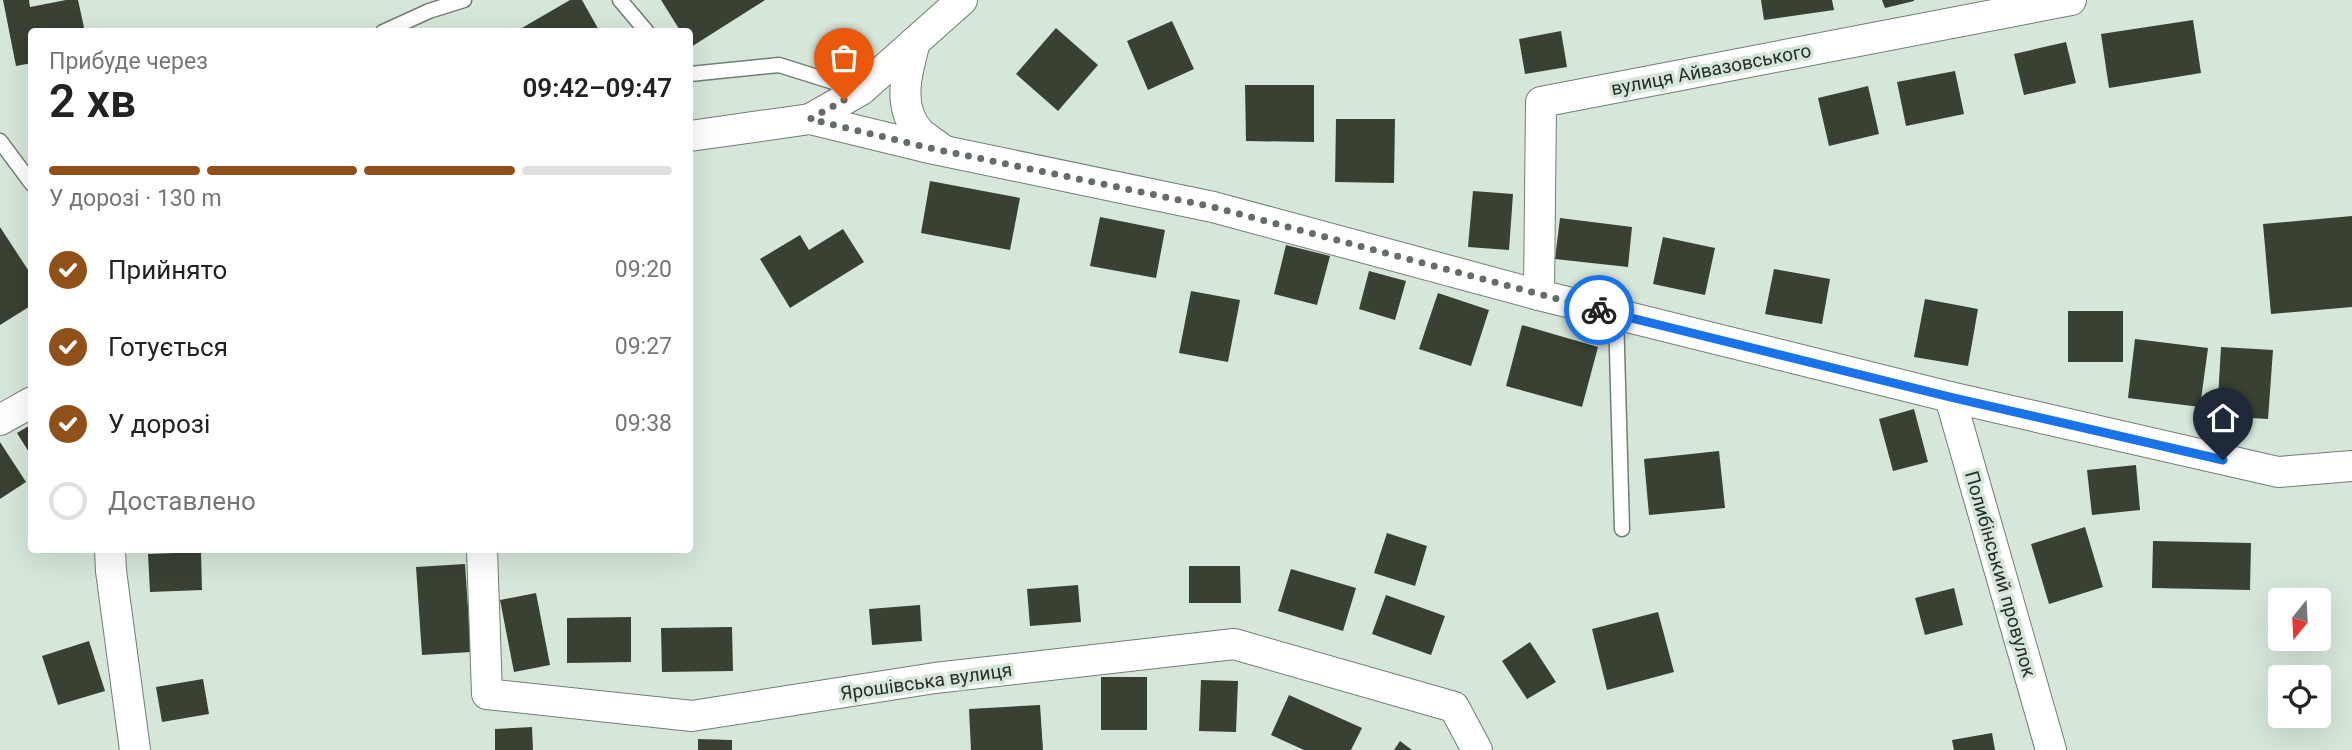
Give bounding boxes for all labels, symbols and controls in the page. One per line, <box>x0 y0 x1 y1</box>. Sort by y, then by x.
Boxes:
pin <box>814 28 874 100</box>
icon: bag <box>825 39 863 77</box>
street label: вулиця Айвазовського <box>1609 39 1813 100</box>
text: Прибуде через <box>49 48 208 75</box>
text: 09:42–09:47 <box>522 73 672 103</box>
text: 2 хв <box>49 74 136 128</box>
text: У дорозі · 130 m <box>49 185 222 212</box>
icon: check <box>49 251 87 289</box>
text: Прийнято <box>108 255 227 285</box>
text: 09:20 <box>615 256 672 283</box>
courier <box>1564 275 1634 345</box>
icon: bike <box>1580 291 1618 329</box>
icon: check <box>49 328 87 366</box>
text: Готується <box>108 332 228 362</box>
text: 09:27 <box>615 333 672 360</box>
pin <box>2193 388 2253 460</box>
icon: home <box>2204 399 2242 437</box>
icon: check <box>49 405 87 443</box>
text: У дорозі <box>108 409 210 439</box>
text: 09:38 <box>615 410 672 437</box>
street label: Полибінський провулок <box>1960 468 2041 681</box>
text: Доставлено <box>108 486 256 516</box>
north arrow <box>2268 588 2331 651</box>
map controls <box>2268 588 2331 728</box>
street label: Ярошівська вулиця <box>839 658 1013 705</box>
button: locate <box>2268 665 2331 728</box>

